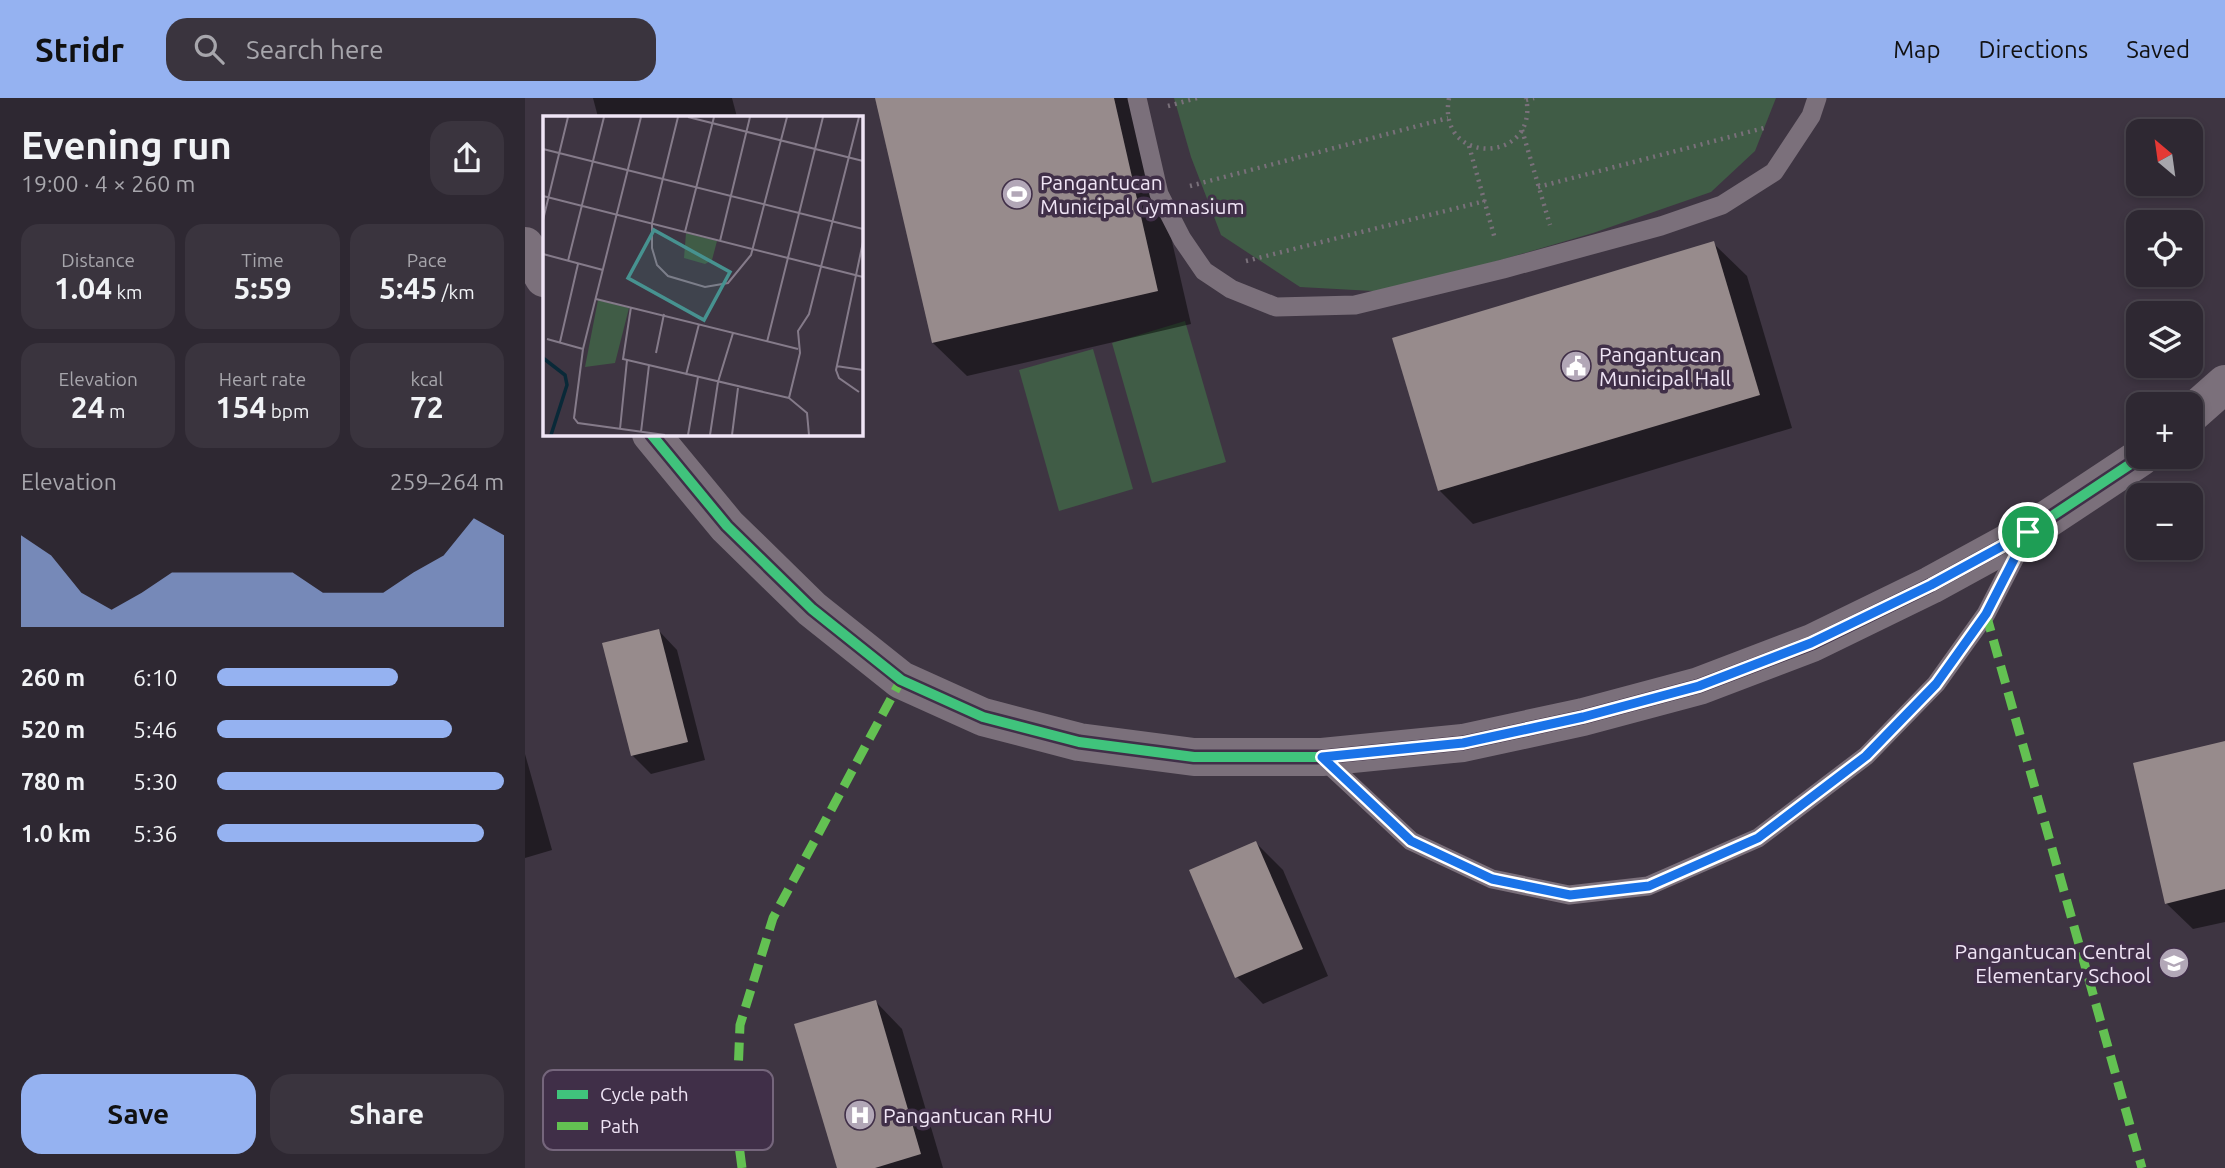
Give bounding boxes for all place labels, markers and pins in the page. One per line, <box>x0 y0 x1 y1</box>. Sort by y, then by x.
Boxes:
place label: Pangantucan Municipal Gymnasium <box>1040 170 1245 218</box>
sports icon: Pangantucan Municipal Gymnasium <box>1000 177 1034 211</box>
place label: Pangantucan Municipal Hall <box>1599 342 1731 390</box>
public building icon: Pangantucan Municipal Hall <box>1559 349 1593 383</box>
pin <box>1998 502 2058 562</box>
place label: Pangantucan Central Elementary School <box>1955 939 2151 987</box>
school or university icon: Pangantucan Central Elementary School <box>2157 946 2191 980</box>
hospital icon: Pangantucan RHU <box>843 1098 877 1132</box>
place label: Pangantucan RHU <box>883 1103 1053 1127</box>

